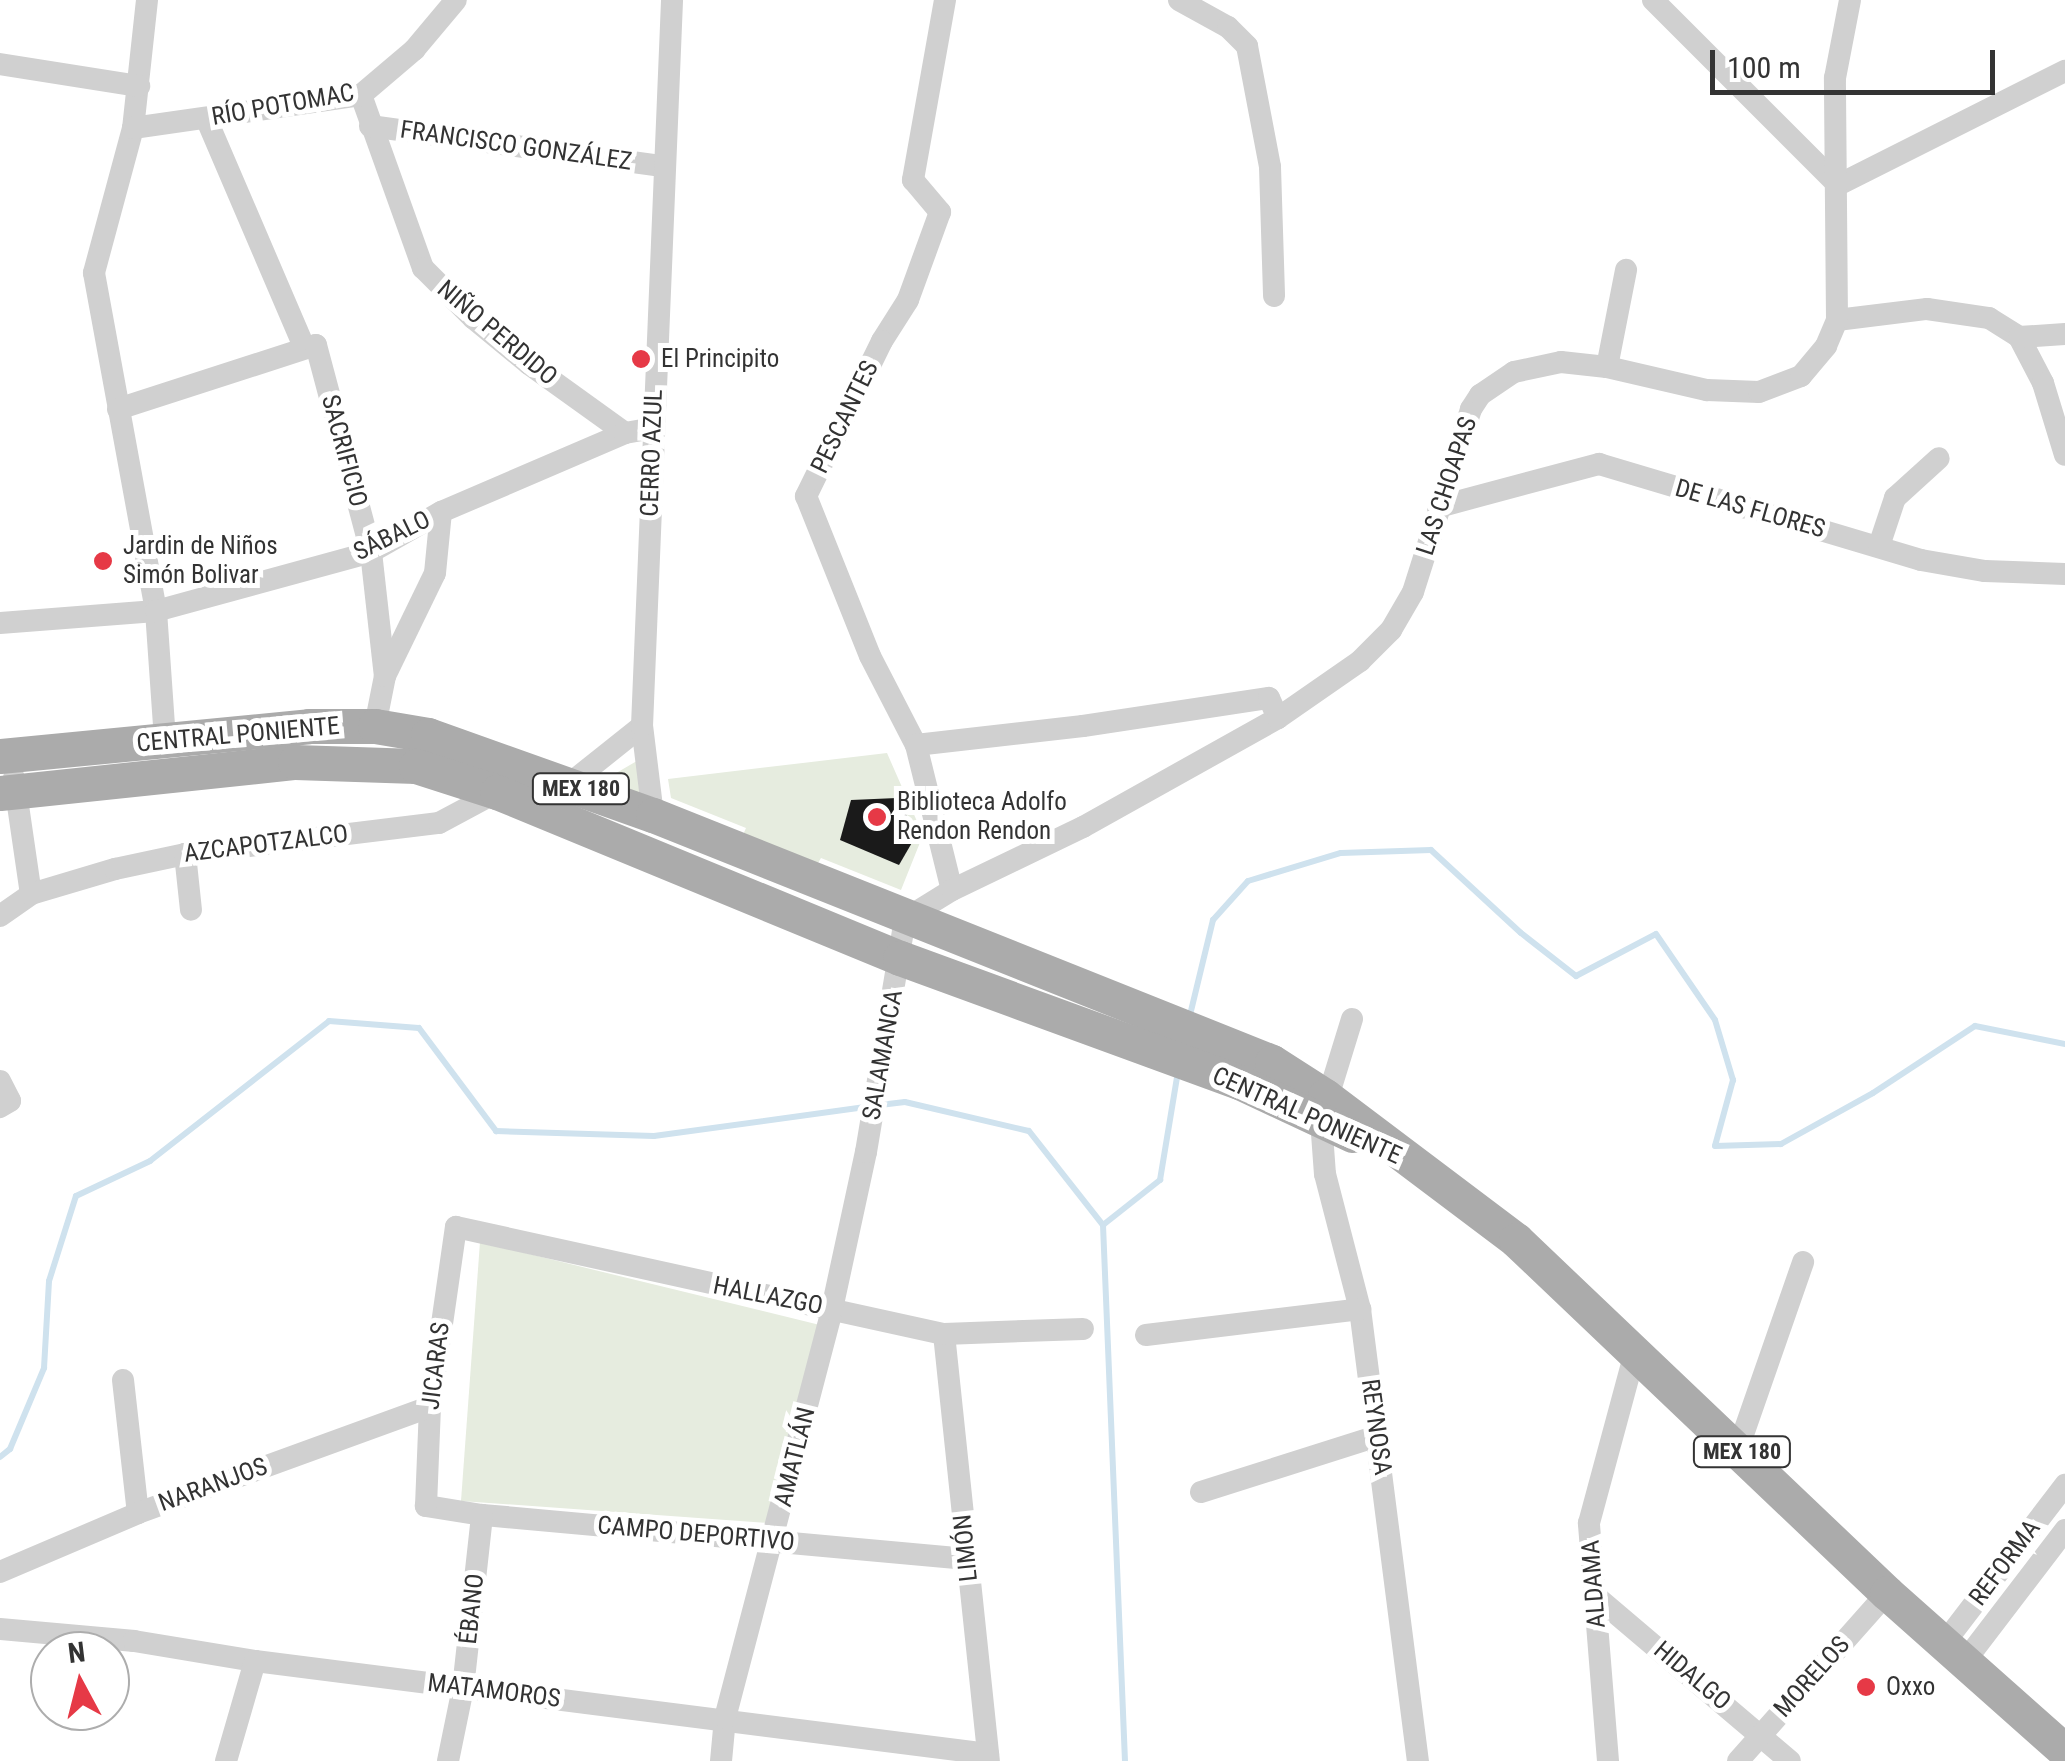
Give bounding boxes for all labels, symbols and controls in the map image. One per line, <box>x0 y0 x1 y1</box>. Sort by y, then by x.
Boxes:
scale bar <box>1715 30 2000 92</box>
text: 100 m <box>1727 50 1801 85</box>
street label: RÍO POTOMAC <box>209 78 357 132</box>
street label: FRANCISCO GONZÁLEZ <box>398 115 634 177</box>
street label: NIÑO PERDIDO <box>431 274 563 392</box>
place label: El Principito <box>661 344 779 374</box>
marker: El Principito <box>630 348 652 370</box>
street label: PESCANTES <box>805 356 885 478</box>
street label: CERRO AZUL <box>635 389 669 517</box>
street label: SACRIFICIO <box>315 392 373 510</box>
street label: LAS CHOAPAS <box>1411 413 1483 559</box>
street label: DE LAS FLORES <box>1672 473 1828 545</box>
street label: SÁBALO <box>349 505 435 567</box>
place label: Jardin de Niños Simón Bolivar <box>123 532 278 591</box>
marker: Jardin de Niños Simón Bolivar <box>92 550 114 572</box>
street label: CENTRAL PONIENTE <box>135 711 341 759</box>
road number: MEX 180 <box>531 772 631 806</box>
place label: Biblioteca Adolfo Rendon Rendon <box>897 788 1067 847</box>
marker: Biblioteca Adolfo Rendon Rendon <box>866 806 888 828</box>
street label: AZCAPOTZALCO <box>182 819 350 869</box>
street label: SALAMANCA <box>857 988 909 1122</box>
street label: CENTRAL PONIENTE <box>1208 1061 1406 1171</box>
street label: HALLAZGO <box>711 1271 825 1321</box>
street label: JICARAS <box>416 1321 456 1411</box>
street label: REYNOSA <box>1354 1377 1398 1477</box>
street label: AMATLÁN <box>768 1404 822 1510</box>
road number: MEX 180 <box>1692 1435 1792 1469</box>
street label: NARANJOS <box>155 1452 271 1518</box>
street label: CAMPO DEPORTIVO <box>596 1510 796 1558</box>
street label: LIMÓN <box>948 1513 984 1583</box>
street label: REFORMA <box>1963 1514 2047 1612</box>
street label: ALDAMA <box>1576 1539 1612 1629</box>
street label: ÉBANO <box>453 1572 491 1646</box>
street label: MORELOS <box>1768 1630 1856 1724</box>
north arrow <box>30 1631 130 1731</box>
text: N <box>66 1635 87 1670</box>
street label: HIDALGO <box>1647 1635 1737 1717</box>
street label: MATAMOROS <box>426 1668 562 1714</box>
place label: Oxxo <box>1886 1672 1935 1702</box>
marker: Oxxo <box>1855 1676 1877 1698</box>

